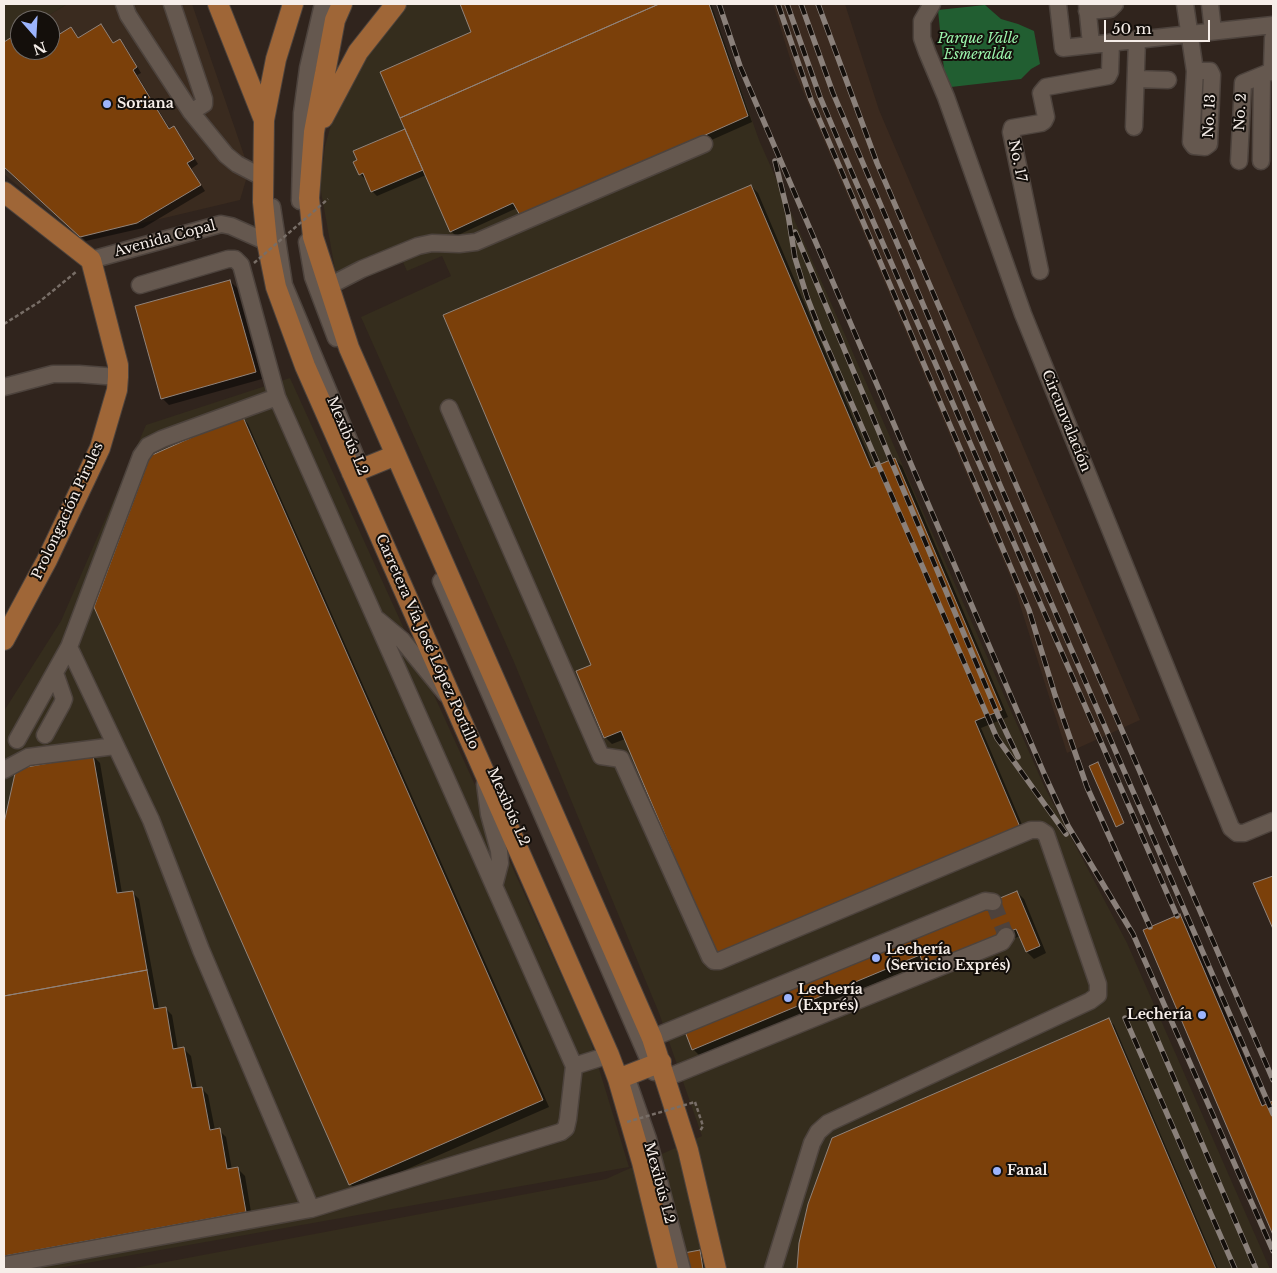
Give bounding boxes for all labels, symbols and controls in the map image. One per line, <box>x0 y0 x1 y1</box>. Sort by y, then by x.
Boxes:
north arrow <box>10 10 60 60</box>
scale bar <box>1107 10 1213 42</box>
text: 50 m <box>1112 19 1152 38</box>
park label: Parque Valle Esmeralda <box>937 31 1019 64</box>
text: N <box>30 38 49 59</box>
street label: No. 2 <box>1232 93 1250 131</box>
street label: No. 13 <box>1200 94 1220 138</box>
place label: Soriana <box>117 96 174 112</box>
marker: Soriana <box>101 98 113 110</box>
street label: No. 17 <box>1004 139 1030 183</box>
street label: Avenida Copal <box>113 217 217 261</box>
street label: Circunvalación <box>1038 368 1094 474</box>
street label: Mexibús L2 <box>323 394 371 478</box>
street label: Prolongación Pirules <box>29 440 107 582</box>
street label: Carretera Vía José López Portillo <box>372 532 482 752</box>
street label: Mexibús L2 <box>483 765 533 849</box>
place label: Lechería (Servicio Exprés) <box>886 942 1010 974</box>
marker: Lechería (Servicio Exprés) <box>870 952 882 964</box>
place label: Lechería (Exprés) <box>798 982 863 1014</box>
marker: Lechería (Exprés) <box>782 992 794 1004</box>
place label: Lechería <box>1127 1007 1192 1023</box>
marker: Lechería <box>1196 1009 1208 1021</box>
street label: Mexibús L2 <box>640 1140 678 1226</box>
place label: Fanal <box>1007 1163 1048 1179</box>
marker: Fanal <box>991 1165 1003 1177</box>

